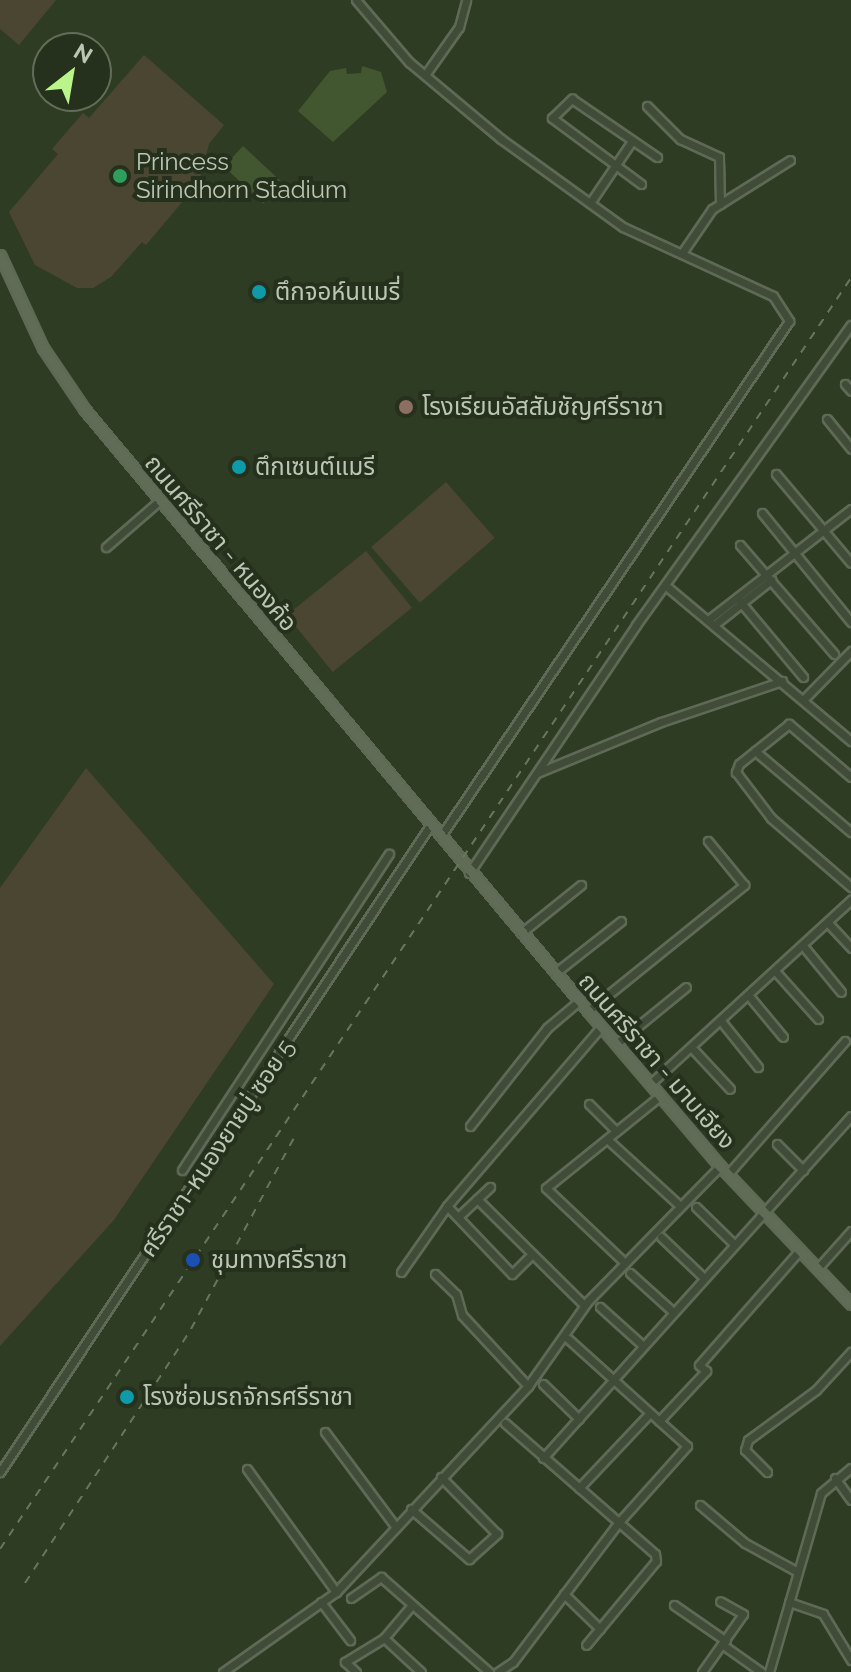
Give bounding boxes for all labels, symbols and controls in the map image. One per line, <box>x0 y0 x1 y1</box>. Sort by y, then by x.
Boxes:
north arrow <box>32 32 112 112</box>
text: N <box>69 38 97 69</box>
place label: Princess Sirindhorn Stadium <box>136 148 347 204</box>
marker: Princess Sirindhorn Stadium <box>111 167 129 185</box>
place label: ตึกจอห์นแมรี่ <box>275 278 400 306</box>
marker: ตึกจอห์นแมรี่ <box>250 283 268 301</box>
place label: โรงเรียนอัสสัมชัญศรีราชา <box>422 393 663 421</box>
marker: โรงเรียนอัสสัมชัญศรีราชา <box>397 398 415 416</box>
street label: ถนนศรีราชา - หนองค้อ <box>139 449 303 637</box>
place label: ตึกเซนต์แมรี <box>255 453 375 481</box>
marker: ตึกเซนต์แมรี <box>230 458 248 476</box>
street label: ถนนศรีราชา - มาบเอียง <box>573 967 741 1155</box>
street label: ศรีราชา-หนองยายบู่ ซอย 5 <box>133 1034 301 1262</box>
place label: ชุมทางศรีราชา <box>211 1246 347 1274</box>
marker: ชุมทางศรีราชา <box>182 1249 204 1271</box>
place label: โรงซ่อมรถจักรศรีราชา <box>143 1383 353 1411</box>
marker: โรงซ่อมรถจักรศรีราชา <box>118 1388 136 1406</box>

